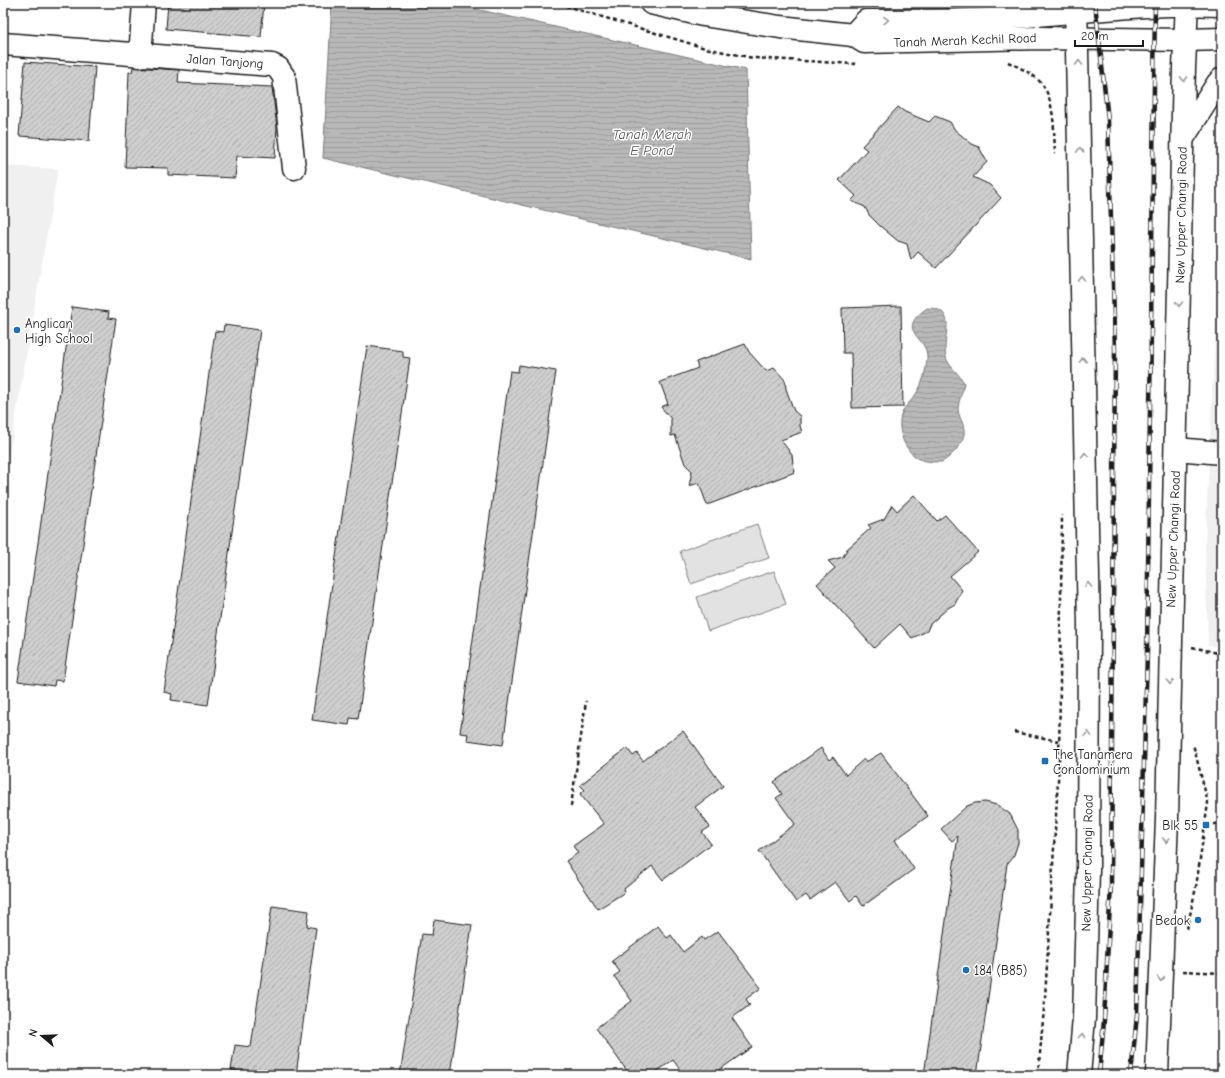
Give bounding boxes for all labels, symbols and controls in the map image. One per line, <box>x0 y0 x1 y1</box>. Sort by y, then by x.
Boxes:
one-way arrow <box>883 16 889 24</box>
scale bar <box>1075 22 1143 48</box>
text: 20 m <box>1081 29 1109 43</box>
street label: Tanah Merah Kechil Road <box>893 30 1037 50</box>
street label: Jalan Tanjong <box>186 51 264 71</box>
one-way arrow <box>1074 60 1083 66</box>
one-way arrow <box>1180 76 1188 82</box>
water label: Tanah Merah E Pond <box>612 126 692 159</box>
street label: New Upper Changi Road <box>1172 146 1190 284</box>
one-way arrow <box>1076 147 1084 153</box>
one-way arrow <box>1078 276 1086 282</box>
one-way arrow <box>1175 301 1183 307</box>
place label: Anglican High School <box>25 316 93 346</box>
marker: Anglican High School <box>12 325 22 335</box>
one-way arrow <box>1079 357 1087 363</box>
one-way arrow <box>1081 452 1089 458</box>
street label: New Upper Changi Road <box>1163 470 1183 608</box>
one-way arrow <box>1084 582 1092 588</box>
one-way arrow <box>1166 679 1174 685</box>
one-way arrow <box>1084 731 1092 737</box>
place label: The Tanamera Condominium <box>1053 747 1133 777</box>
marker: The Tanamera Condominium <box>1040 756 1050 766</box>
street label: New Upper Changi Road <box>1078 794 1096 932</box>
place label: Blk 55 <box>1162 818 1198 833</box>
marker: Blk 55 <box>1201 820 1211 830</box>
one-way arrow <box>1162 837 1170 843</box>
place label: Bedok <box>1155 913 1191 928</box>
marker: Bedok <box>1193 915 1203 925</box>
place label: 184 (B85) <box>974 963 1027 978</box>
marker: 184 (B85) <box>961 965 971 975</box>
one-way arrow <box>1157 976 1166 982</box>
north arrow <box>22 1016 62 1056</box>
text: N <box>26 1027 40 1038</box>
one-way arrow <box>1078 1033 1087 1039</box>

